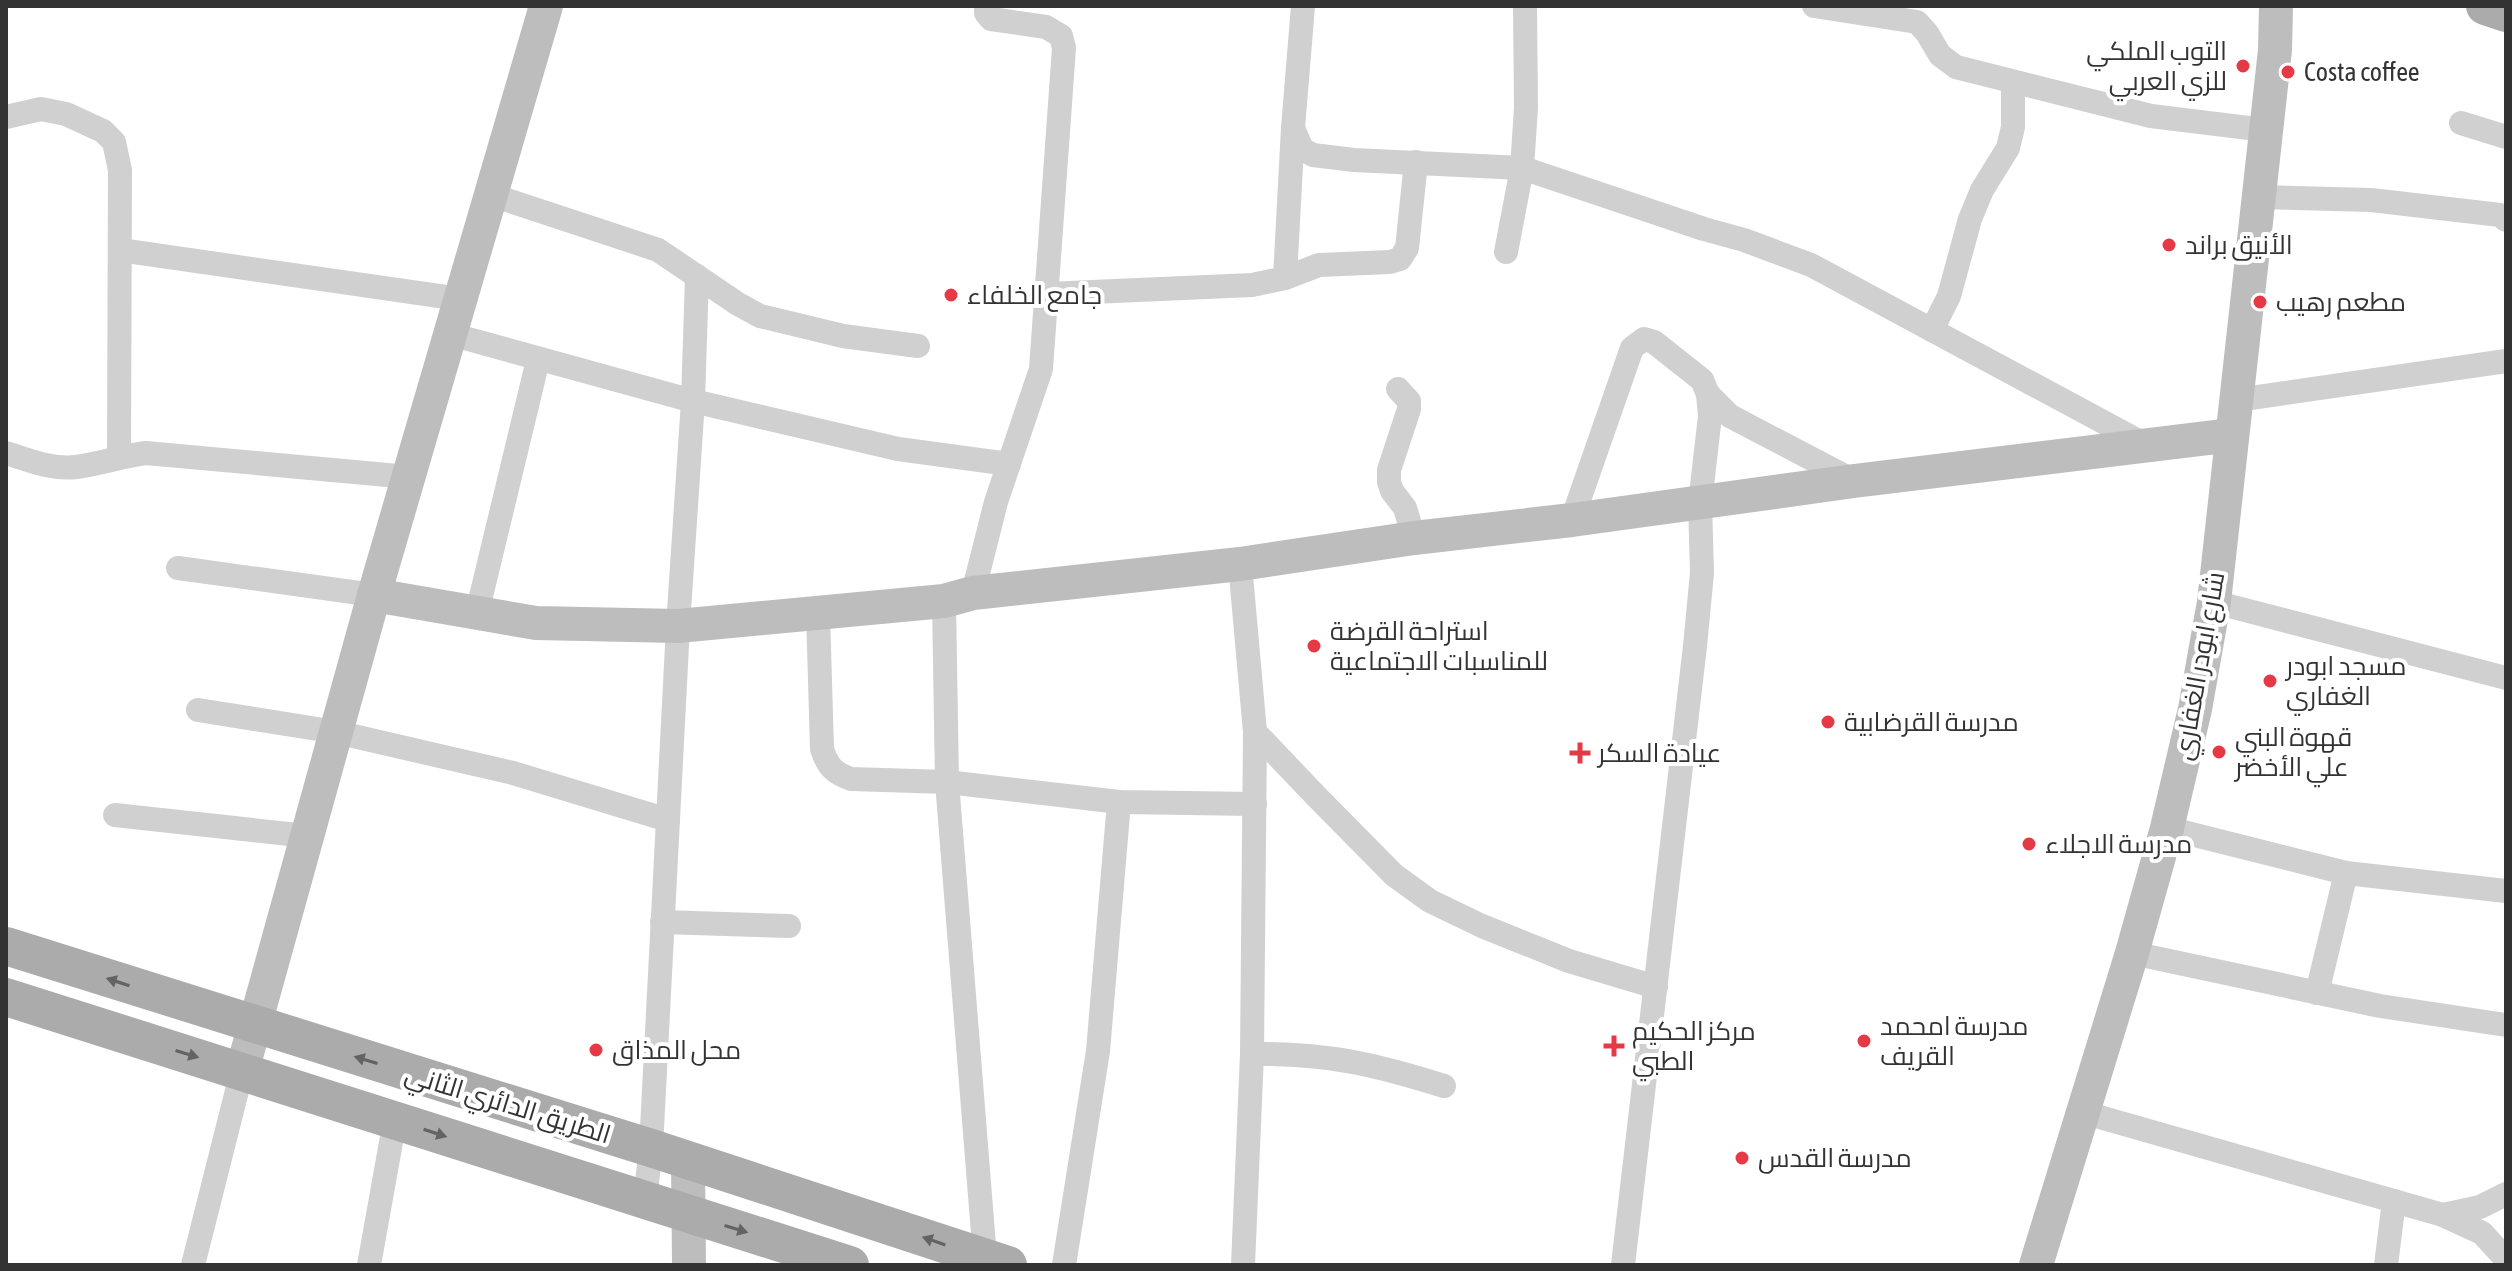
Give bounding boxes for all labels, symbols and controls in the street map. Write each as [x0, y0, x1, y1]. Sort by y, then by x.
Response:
place label: التوب الملكي للزي العربي [2086, 36, 2227, 102]
marker: التوب الملكي للزي العربي [2234, 57, 2252, 75]
place label: Costa coffee [2304, 57, 2420, 87]
marker: Costa coffee [2279, 63, 2297, 81]
place label: الأنيق براند [2185, 230, 2293, 261]
marker: الأنيق براند [2160, 236, 2178, 254]
place label: جامع الخلفاء [967, 280, 1102, 312]
marker: جامع الخلفاء [942, 286, 960, 304]
place label: مطعم رهيب [2276, 287, 2406, 320]
marker: مطعم رهيب [2251, 293, 2269, 311]
street label: شارع ابودر الغفاري [2168, 569, 2235, 763]
place label: استراحة القرضة للمناسبات الاجتماعية [1330, 616, 1548, 676]
marker: استراحة القرضة للمناسبات الاجتماعية [1305, 637, 1323, 655]
place label: مسجد ابودر الغفاري [2284, 651, 2407, 716]
marker: مسجد ابودر الغفاري [2261, 672, 2279, 690]
place label: مدرسة القرضابية [1844, 707, 2019, 737]
marker: مدرسة القرضابية [1819, 713, 1837, 731]
place label: قهوة البني علي الأخضر [2233, 722, 2352, 788]
place label: عيادة السكر [1596, 738, 1721, 768]
marker: عيادة السكر [1569, 742, 1591, 764]
marker: قهوة البني علي الأخضر [2210, 743, 2228, 761]
place label: مدرسة الاجلاء [2045, 829, 2192, 859]
marker: مدرسة الاجلاء [2020, 835, 2038, 853]
one-way arrow [106, 975, 130, 988]
place label: مدرسة امحمد القريف [1880, 1011, 2028, 1071]
place label: مركز الحكيم الطبي [1632, 1016, 1756, 1082]
marker: مدرسة امحمد القريف [1855, 1032, 1873, 1050]
place label: محل المذاق [612, 1035, 741, 1066]
marker: مركز الحكيم الطبي [1603, 1035, 1625, 1057]
marker: محل المذاق [587, 1041, 605, 1059]
one-way arrow [176, 1048, 200, 1060]
one-way arrow [354, 1053, 378, 1066]
street label: الطريق الدائري الثاني [400, 1058, 614, 1155]
one-way arrow [423, 1127, 447, 1139]
place label: مدرسة القدس [1758, 1143, 1912, 1174]
marker: مدرسة القدس [1733, 1149, 1751, 1167]
one-way arrow [724, 1223, 748, 1236]
one-way arrow [922, 1234, 946, 1246]

